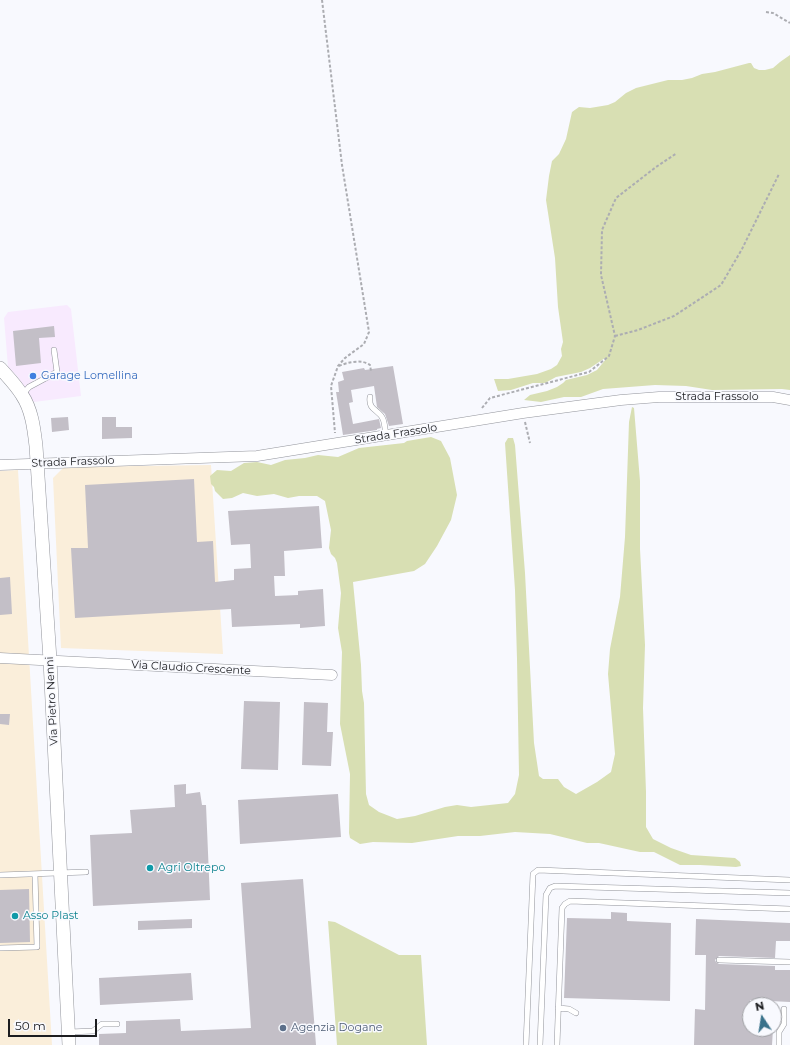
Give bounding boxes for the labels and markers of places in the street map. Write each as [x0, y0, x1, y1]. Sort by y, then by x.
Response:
place label: Garage Lomellina [41, 369, 138, 383]
marker: Garage Lomellina [28, 371, 38, 381]
place label: Agri Oltrepo [158, 861, 225, 875]
marker: Agri Oltrepo [145, 863, 155, 873]
place label: Asso Plast [23, 909, 79, 923]
marker: Asso Plast [10, 911, 20, 921]
place label: Agenzia Dogane [291, 1021, 382, 1035]
marker: Agenzia Dogane [278, 1023, 288, 1033]

